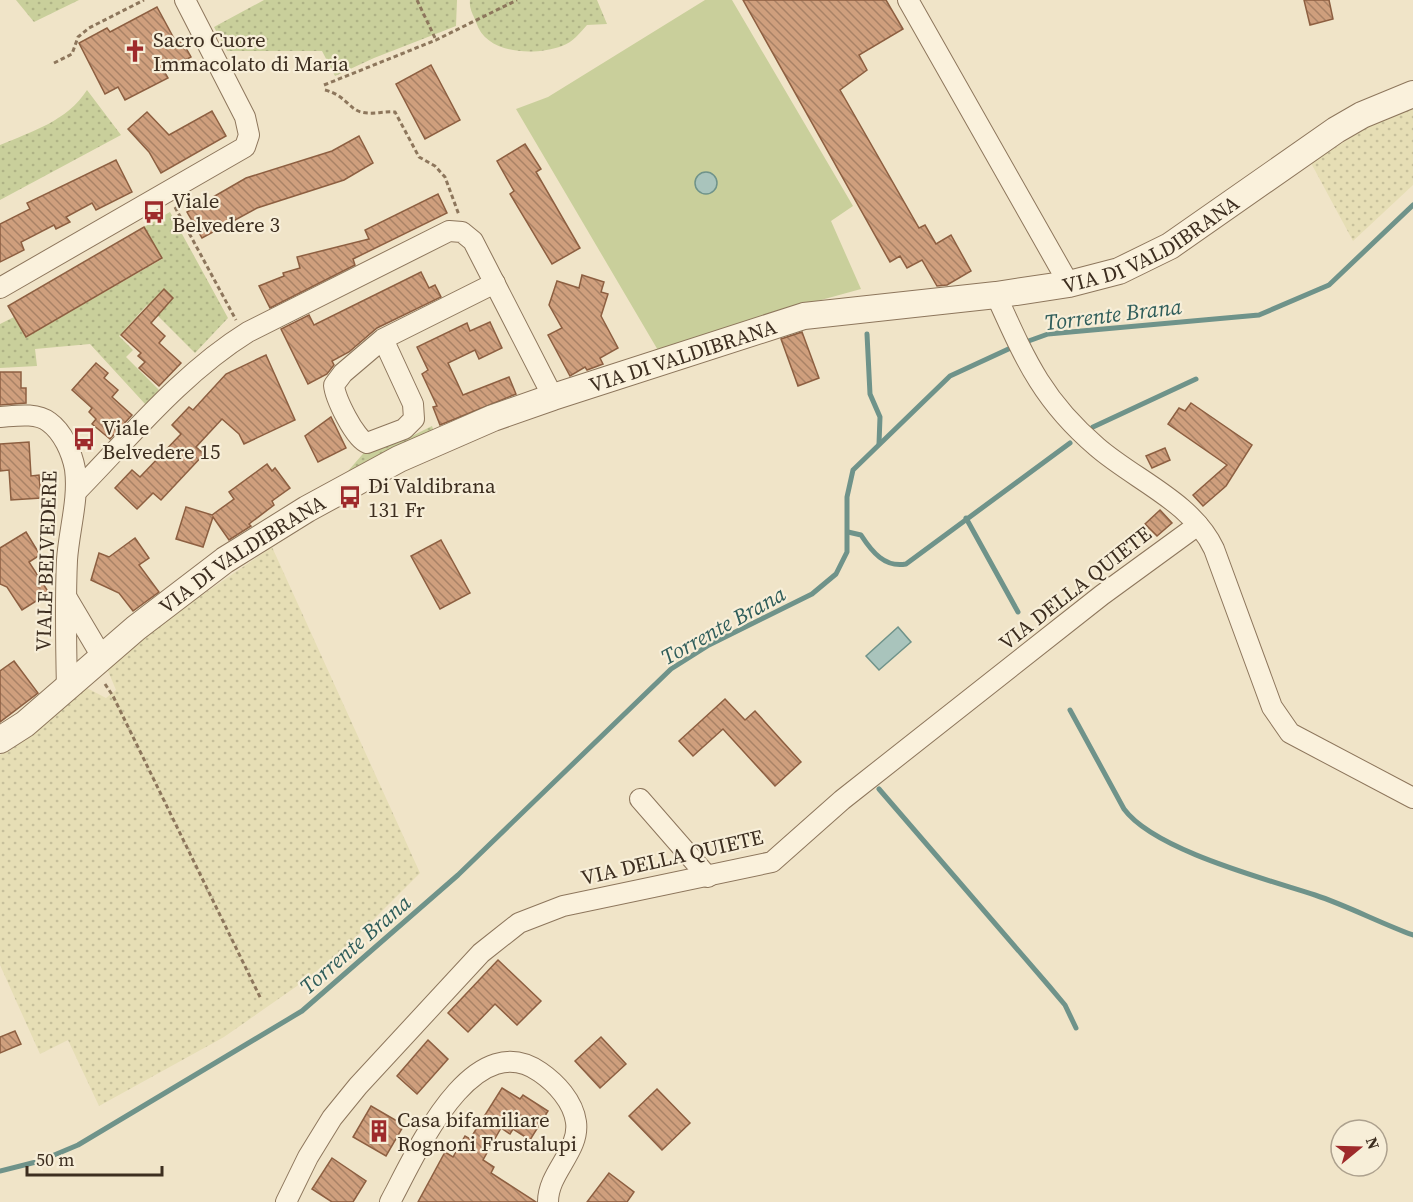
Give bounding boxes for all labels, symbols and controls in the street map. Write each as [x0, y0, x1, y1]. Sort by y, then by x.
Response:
place label: Sacro Cuore Immacolato di Maria [153, 25, 349, 78]
church icon: Sacro Cuore Immacolato di Maria [122, 38, 148, 64]
place label: Viale Belvedere 3 [172, 186, 280, 239]
street label: VIA DI VALDIBRANA [1059, 188, 1245, 300]
bus stop icon: Viale Belvedere 3 [141, 199, 167, 225]
water label: Torrente Brana [1043, 291, 1184, 337]
street label: VIA DI VALDIBRANA [585, 311, 780, 399]
place label: Viale Belvedere 15 [102, 413, 221, 466]
bus stop icon: Viale Belvedere 15 [71, 426, 97, 452]
street label: VIALE BELVEDERE [28, 470, 64, 652]
place label: Di Valdibrana 131 Fr [368, 471, 496, 524]
bus stop icon: Di Valdibrana 131 Fr [337, 484, 363, 510]
street label: VIA DI VALDIBRANA [152, 487, 330, 620]
street label: VIA DELLA QUIETE [993, 519, 1157, 657]
water label: Torrente Brana [655, 578, 791, 672]
street label: VIA DELLA QUIETE [578, 822, 766, 892]
water label: Torrente Brana [293, 887, 417, 1001]
place label: Casa bifamiliare Rognoni Frustalupi [397, 1105, 577, 1158]
building icon: Casa bifamiliare Rognoni Frustalupi [366, 1118, 392, 1144]
north arrow [1329, 1118, 1389, 1178]
text: N [1361, 1134, 1386, 1153]
scale bar [27, 1139, 162, 1177]
text: 50 m [36, 1147, 74, 1172]

